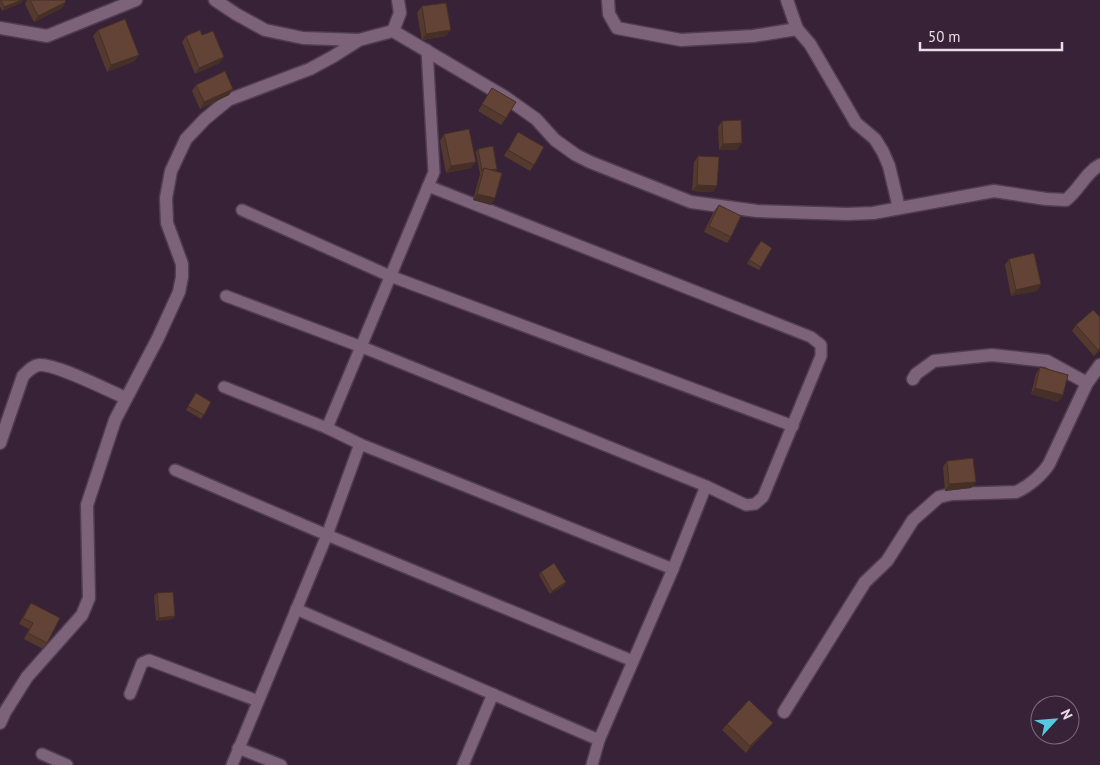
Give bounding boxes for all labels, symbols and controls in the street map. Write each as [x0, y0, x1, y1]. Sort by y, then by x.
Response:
scale bar [920, 20, 1062, 52]
text: 50 m [928, 27, 961, 46]
north arrow [1030, 695, 1080, 745]
text: N [1057, 706, 1077, 722]

